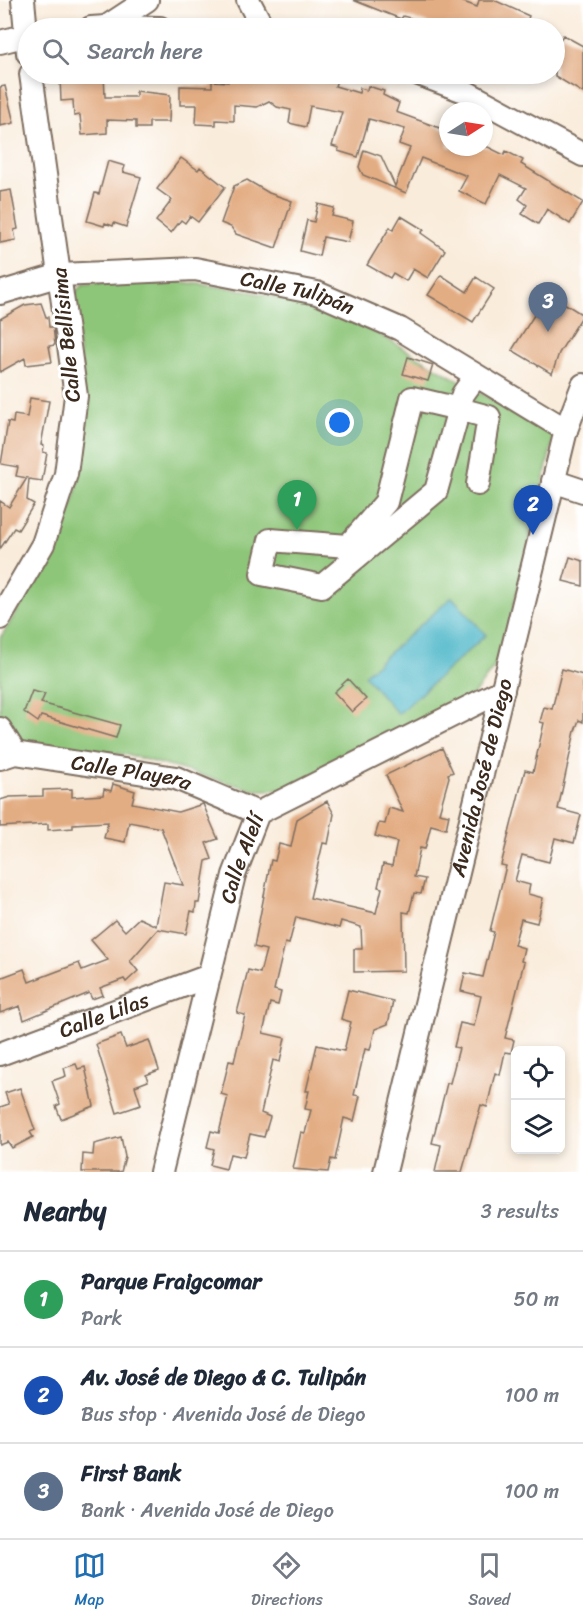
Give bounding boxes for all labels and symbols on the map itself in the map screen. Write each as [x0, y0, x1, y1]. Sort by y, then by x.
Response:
north arrow [439, 102, 493, 156]
street label: Calle Tulipán [237, 259, 361, 326]
street label: Calle Bellísima [40, 265, 92, 404]
pin: 3 [528, 282, 568, 332]
your location [325, 408, 354, 437]
pin: 1 [278, 480, 316, 530]
pin: 2 [514, 486, 552, 535]
street label: Avenida José de Diego [438, 674, 524, 882]
street label: Calle Playera [69, 743, 199, 802]
street label: Calle Alelí [209, 805, 276, 907]
street label: Calle Lilas [53, 981, 155, 1049]

